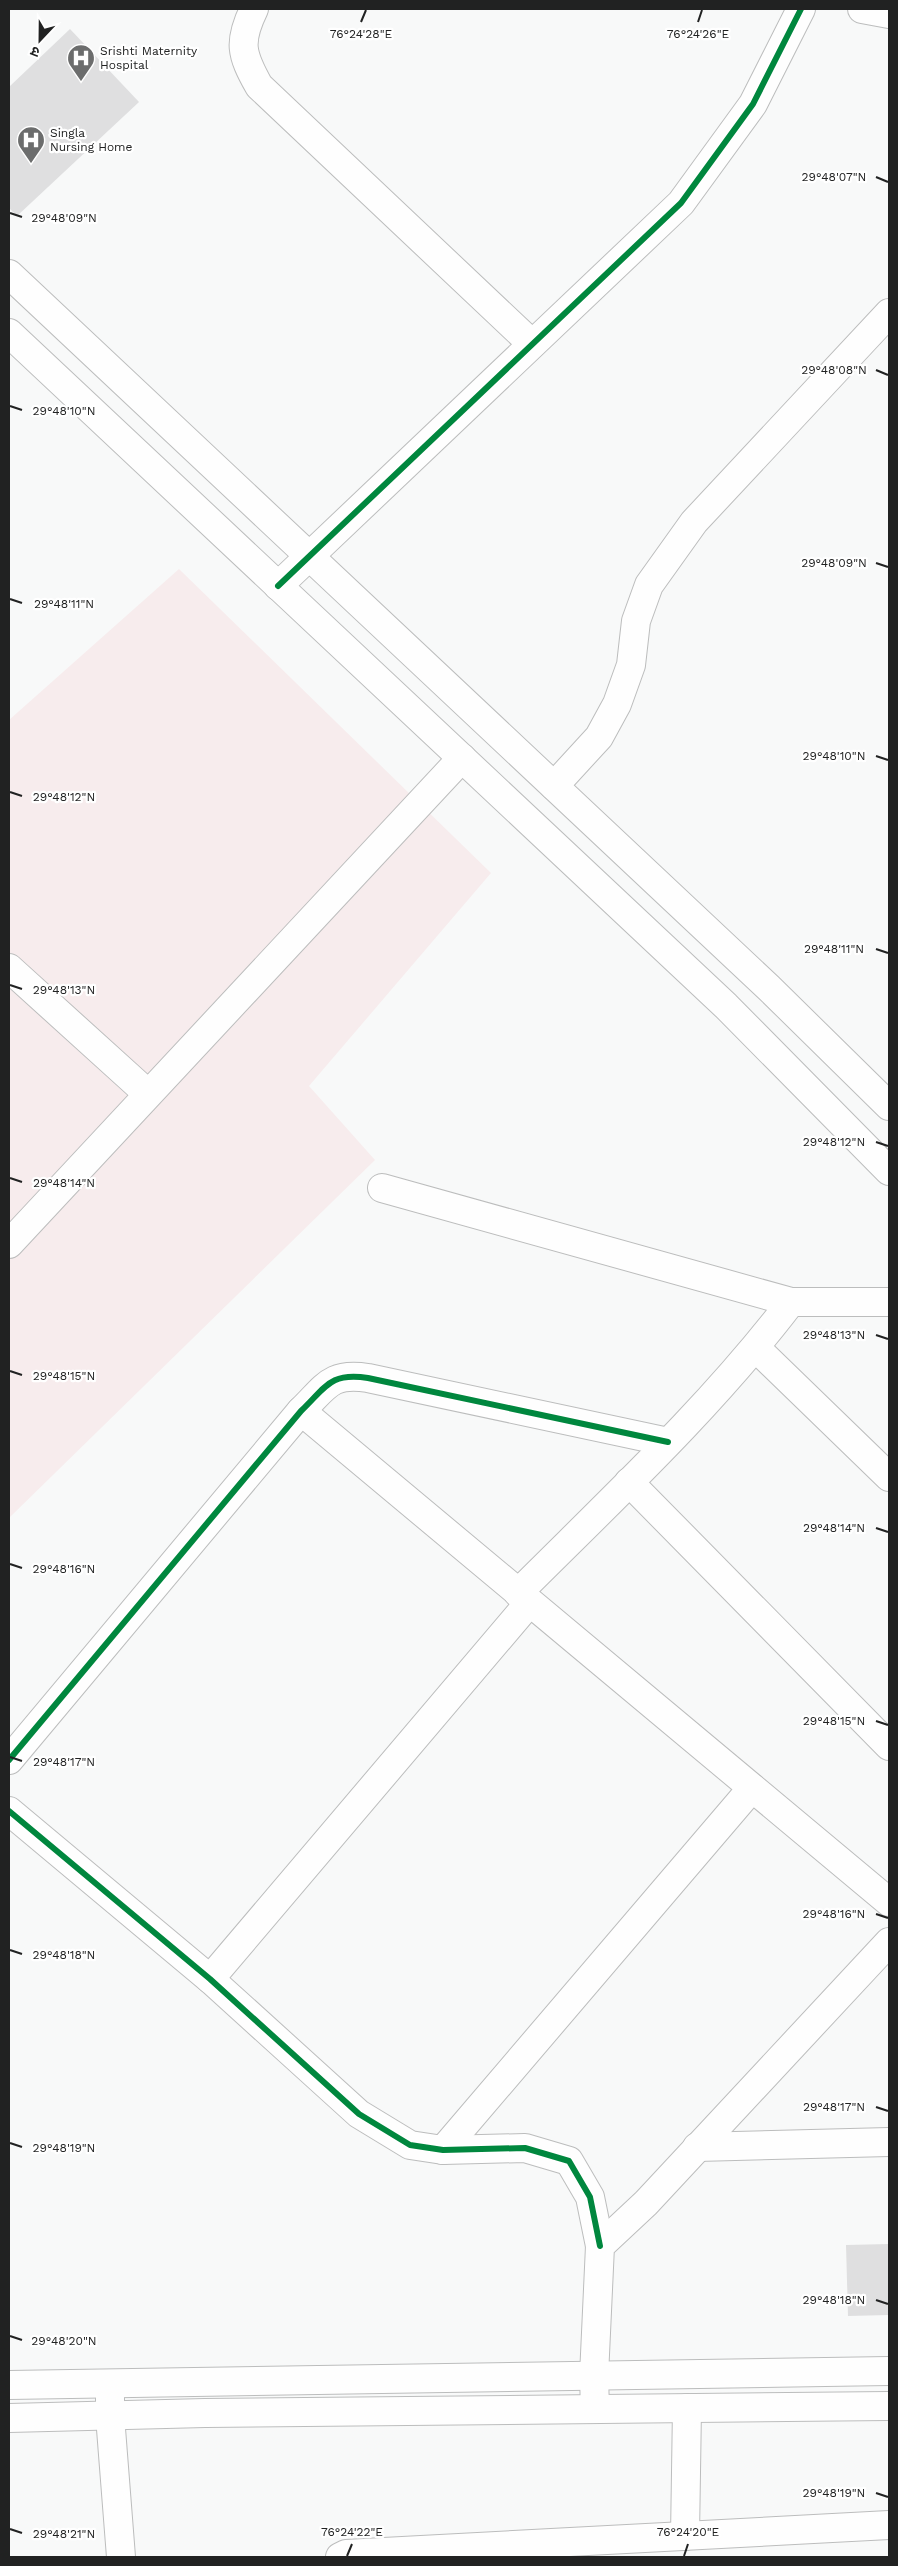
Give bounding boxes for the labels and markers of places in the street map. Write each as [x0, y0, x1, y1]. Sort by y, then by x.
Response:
hospital icon: Srishti Maternity Hospital [66, 43, 96, 82]
place label: Srishti Maternity Hospital [100, 44, 198, 72]
hospital icon: Singla Nursing Home [16, 125, 46, 164]
place label: Singla Nursing Home [50, 126, 133, 154]

